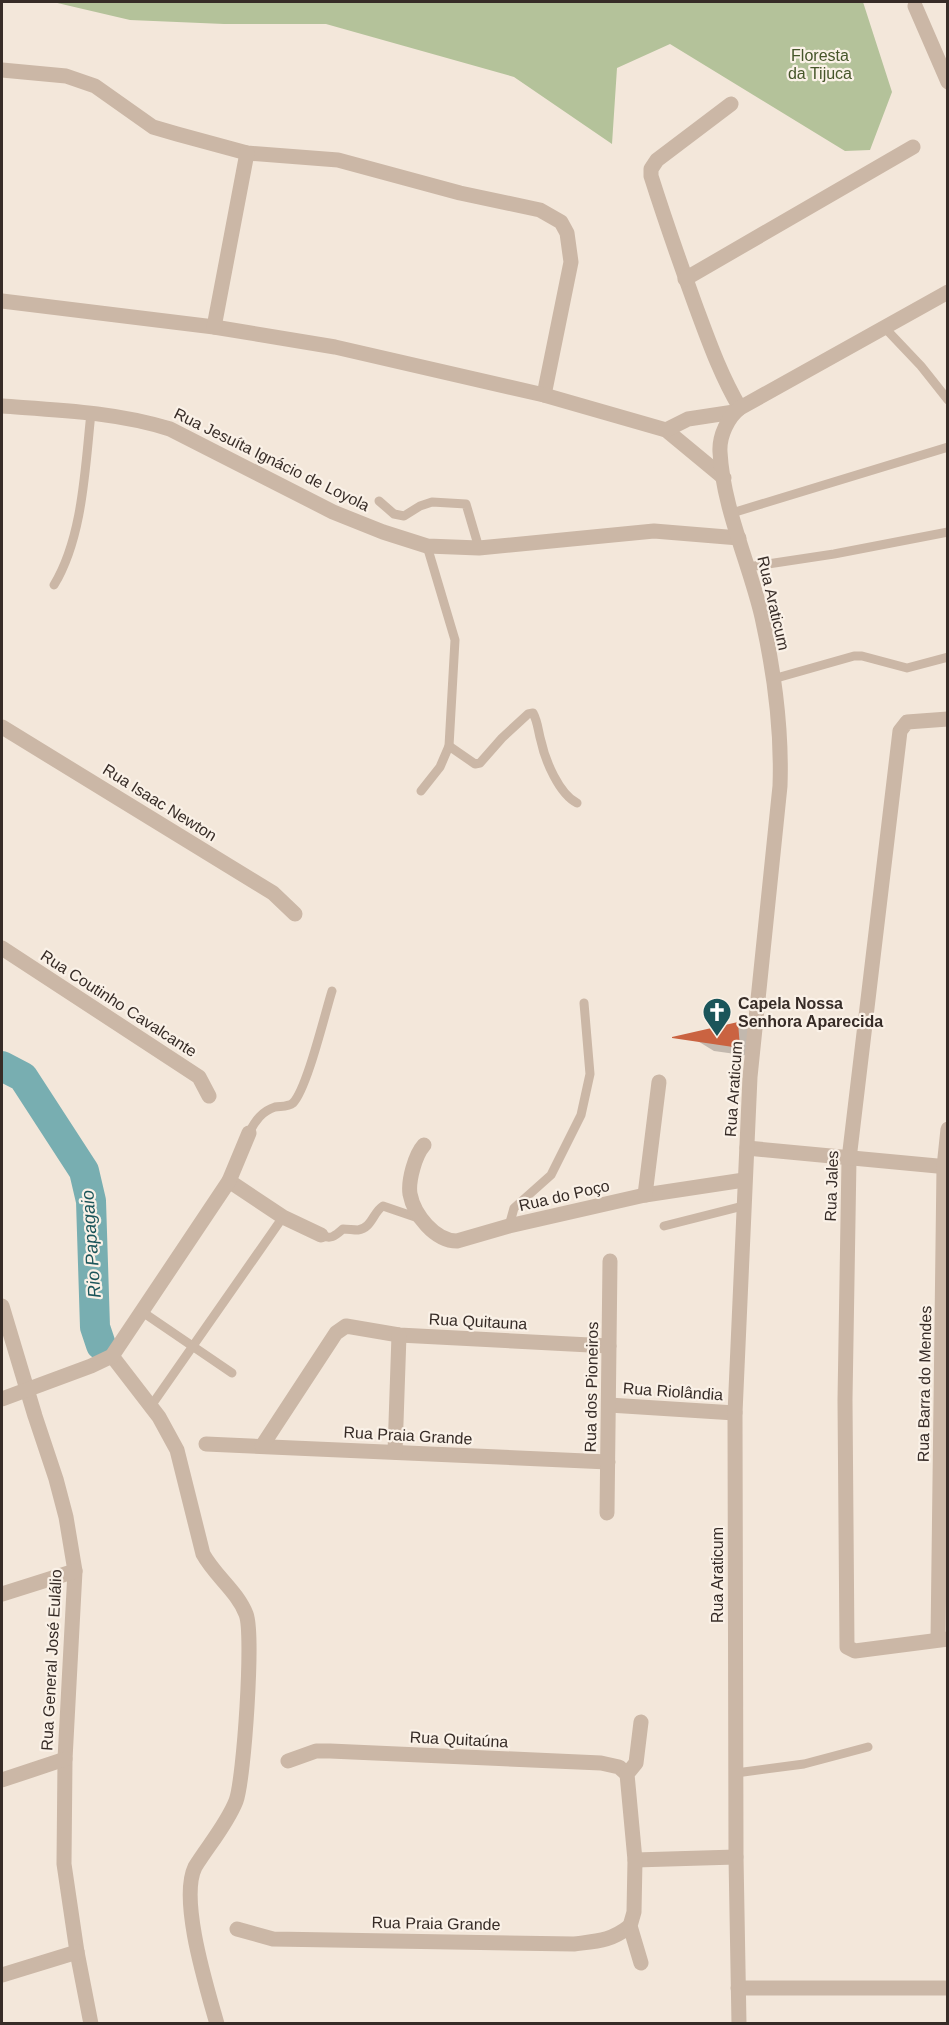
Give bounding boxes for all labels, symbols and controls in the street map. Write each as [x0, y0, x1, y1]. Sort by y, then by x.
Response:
park label: Floresta da Tijuca [788, 47, 852, 82]
street label: Rua Jesuíta Ignácio de Loyola [171, 405, 372, 514]
street label: Rua Araticum [754, 554, 793, 652]
street label: Rua Isaac Newton [100, 761, 220, 844]
street label: Rua Coutinho Cavalcante [38, 947, 200, 1060]
place label: Capela Nossa Senhora Aparecida [738, 995, 883, 1030]
church icon: Capela Nossa Senhora Aparecida [701, 996, 733, 1038]
street label: Rua Araticum [722, 1041, 745, 1138]
street label: Rua Jales [822, 1150, 841, 1222]
street label: Rua do Poço [517, 1177, 611, 1214]
water label: Rio Papagaio [77, 1189, 105, 1299]
street label: Rua Barra do Mendes [915, 1306, 934, 1462]
street label: Rua Quitauna [428, 1310, 528, 1333]
street label: Rua dos Pioneiros [582, 1321, 601, 1453]
street label: Rua Riolândia [622, 1380, 724, 1403]
street label: Rua Praia Grande [343, 1424, 473, 1447]
street label: Rua Araticum [709, 1527, 726, 1623]
street label: Rua General José Eulálio [38, 1569, 65, 1751]
street label: Rua Quitaúna [409, 1728, 509, 1751]
street label: Rua Praia Grande [371, 1914, 501, 1933]

